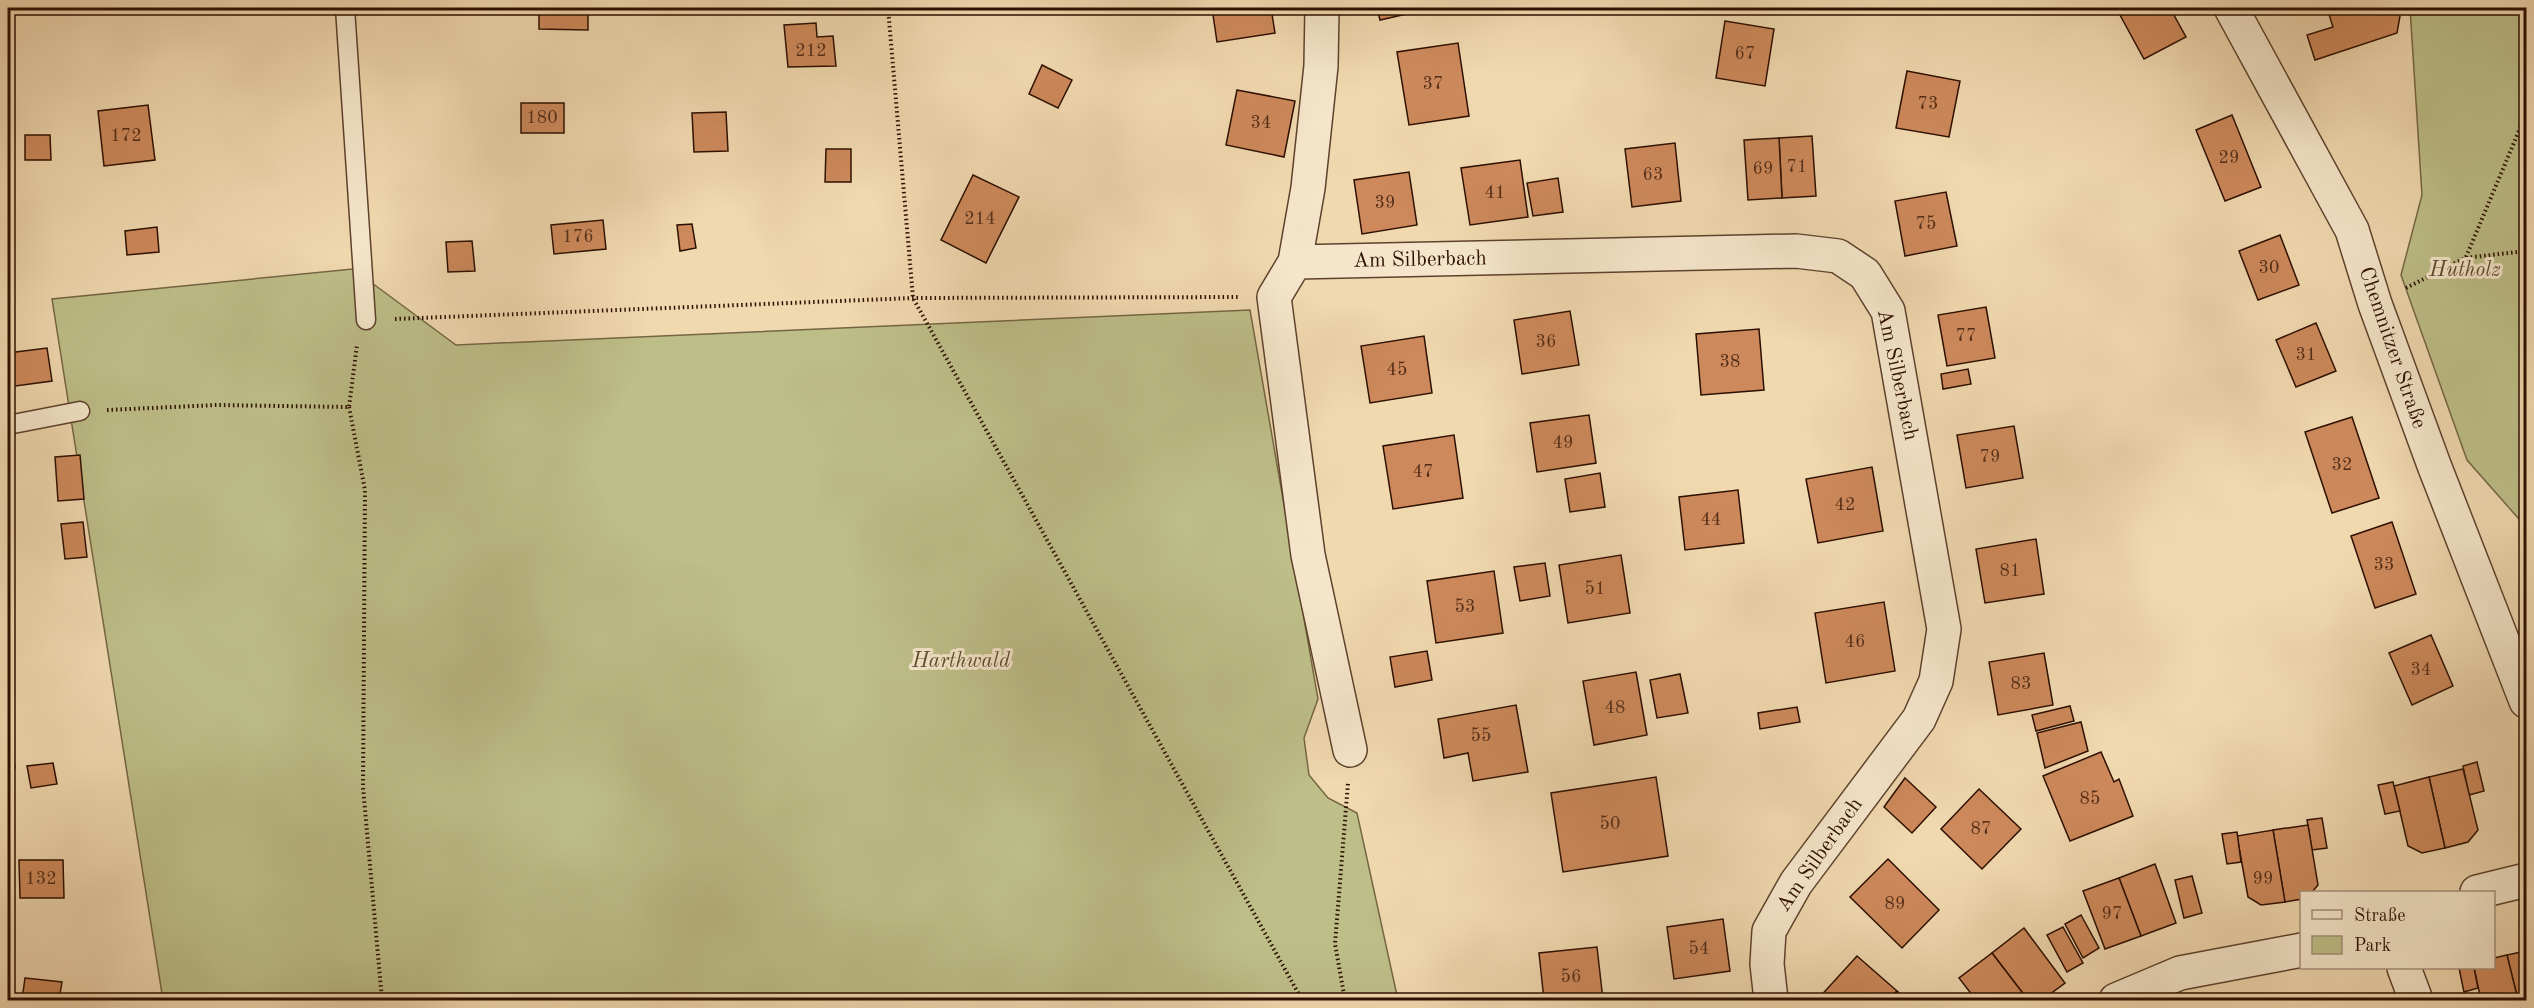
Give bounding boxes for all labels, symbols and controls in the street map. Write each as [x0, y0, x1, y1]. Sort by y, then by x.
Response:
house number: 212 [795, 42, 827, 60]
house number: 67 [1735, 45, 1755, 63]
house number: 37 [1423, 75, 1443, 93]
house number: 73 [1918, 95, 1938, 113]
house number: 180 [526, 109, 558, 127]
house number: 34 [1251, 114, 1271, 132]
house number: 172 [110, 127, 142, 145]
house number: 29 [2219, 149, 2239, 167]
house number: 71 [1787, 158, 1807, 176]
house number: 69 [1753, 160, 1773, 178]
house number: 63 [1643, 166, 1663, 184]
house number: 41 [1485, 184, 1505, 202]
house number: 39 [1375, 194, 1395, 212]
house number: 214 [964, 210, 996, 228]
house number: 75 [1916, 215, 1936, 233]
house number: 176 [562, 228, 594, 246]
street label: Am Silberbach [1353, 248, 1487, 272]
house number: 30 [2259, 259, 2279, 277]
park label: Hutholz [2428, 260, 2501, 281]
street label: Chemnitzer Straße [2354, 264, 2430, 432]
street label: Am Silberbach [1873, 307, 1921, 443]
house number: 77 [1956, 327, 1976, 345]
house number: 36 [1536, 333, 1556, 351]
house number: 31 [2296, 346, 2316, 364]
house number: 38 [1720, 353, 1740, 371]
house number: 45 [1387, 361, 1407, 379]
house number: 49 [1553, 434, 1573, 452]
house number: 79 [1980, 448, 2000, 466]
house number: 32 [2332, 456, 2352, 474]
house number: 47 [1413, 463, 1433, 481]
house number: 42 [1835, 496, 1855, 514]
house number: 44 [1701, 511, 1721, 529]
house number: 33 [2374, 556, 2394, 574]
house number: 81 [2000, 562, 2020, 580]
house number: 51 [1585, 580, 1605, 598]
house number: 53 [1455, 598, 1475, 616]
house number: 46 [1845, 633, 1865, 651]
park label: Harthwald [911, 651, 1011, 672]
house number: 34 [2411, 661, 2431, 679]
house number: 83 [2011, 675, 2031, 693]
house number: 48 [1605, 699, 1625, 717]
house number: 55 [1471, 727, 1491, 745]
house number: 85 [2080, 790, 2100, 808]
street label: Am Silberbach [1773, 794, 1867, 916]
house number: 50 [1600, 815, 1620, 833]
house number: 87 [1971, 820, 1991, 838]
house number: 132 [25, 870, 57, 888]
house number: 99 [2253, 870, 2273, 888]
legend [2300, 891, 2495, 969]
house number: 89 [1885, 895, 1905, 913]
house number: 97 [2102, 905, 2122, 923]
text: Straße [2354, 907, 2405, 925]
text: Park [2354, 937, 2391, 955]
house number: 54 [1689, 940, 1709, 958]
house number: 56 [1561, 968, 1581, 986]

